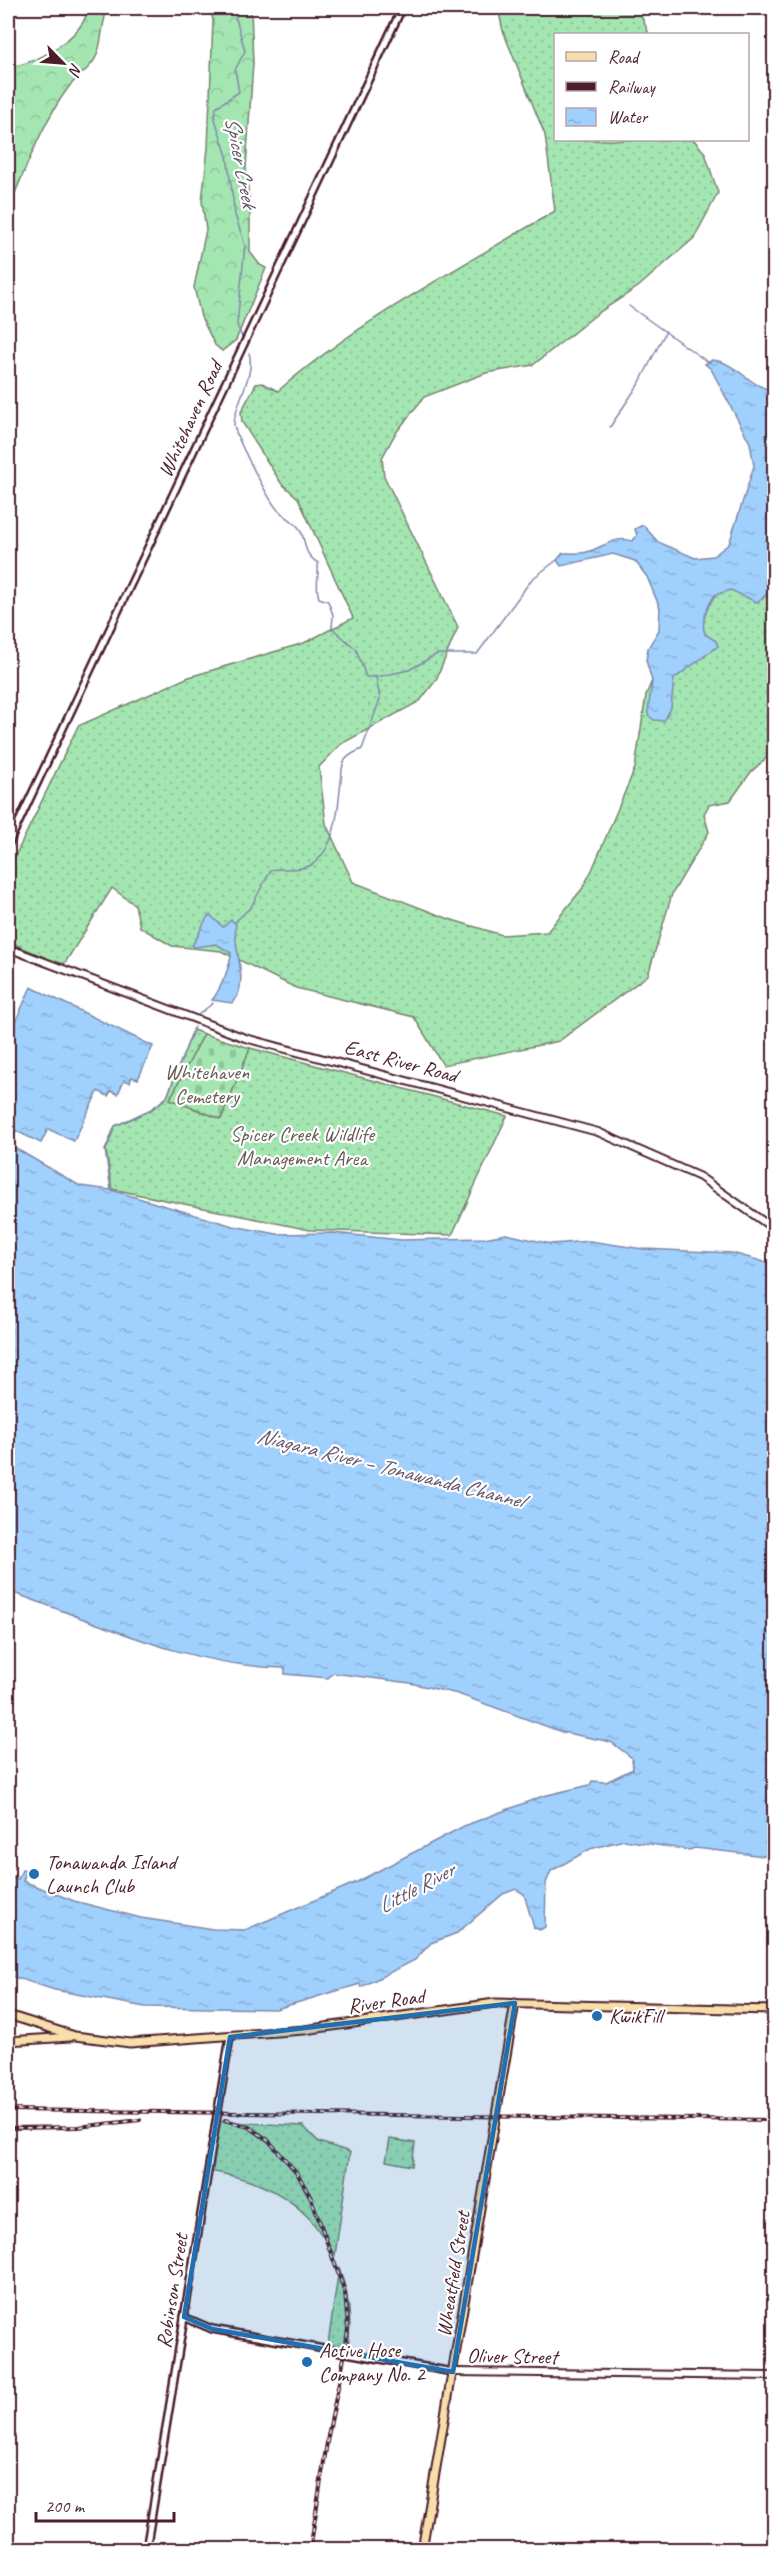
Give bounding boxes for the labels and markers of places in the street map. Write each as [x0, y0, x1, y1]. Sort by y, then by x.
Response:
place label: Tonawanda Island Launch Club [46, 1849, 179, 1899]
marker: Tonawanda Island Launch Club [27, 1867, 41, 1881]
place label: KwikFill [609, 2003, 666, 2029]
marker: KwikFill [590, 2009, 604, 2023]
place label: Active Hose Company No. 2 [319, 2337, 426, 2387]
marker: Active Hose Company No. 2 [300, 2355, 314, 2369]

